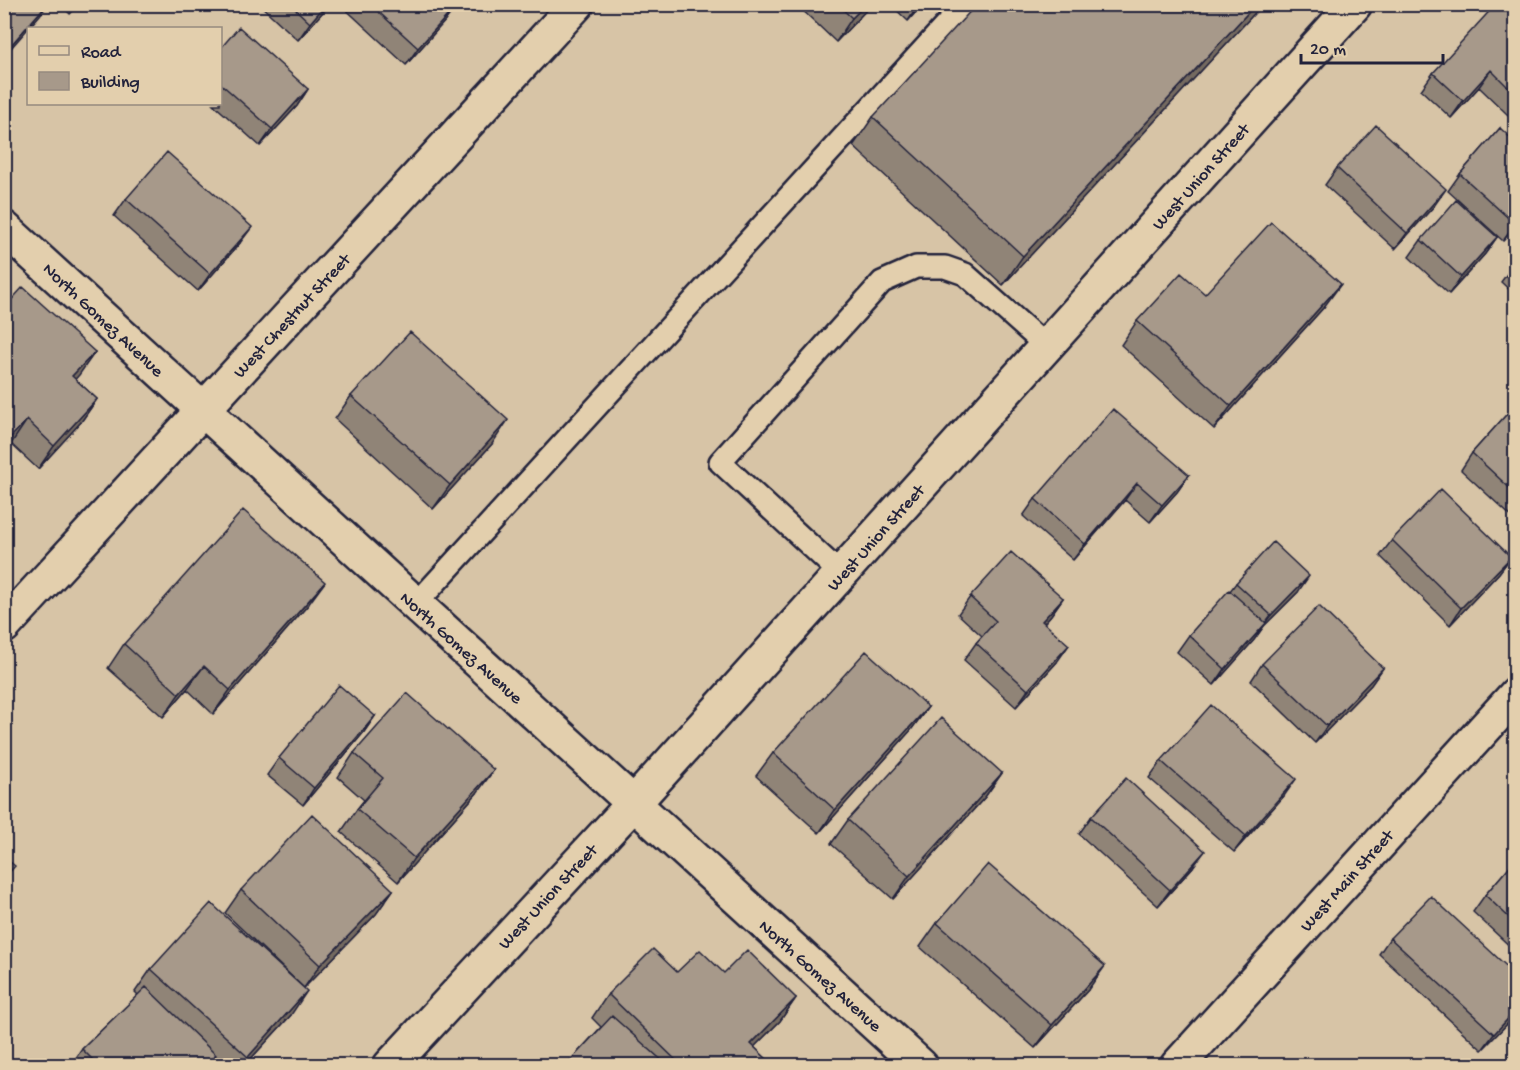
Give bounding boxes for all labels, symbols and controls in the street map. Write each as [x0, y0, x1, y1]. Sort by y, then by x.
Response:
legend [27, 27, 222, 105]
scale bar [1301, 27, 1444, 65]
text: 20 m [1310, 40, 1346, 61]
text: Road [81, 43, 122, 64]
text: Building [80, 73, 140, 94]
street label: West Union Street [1149, 119, 1256, 235]
street label: West Chestnut Street [230, 249, 357, 383]
street label: North Gomez Avenue [37, 259, 168, 383]
street label: West Union Street [824, 480, 931, 596]
street label: North Gomez Avenue [395, 588, 527, 710]
street label: West Main Street [1297, 825, 1400, 937]
street label: West Union Street [495, 840, 604, 955]
street label: North Gomez Avenue [754, 916, 886, 1038]

